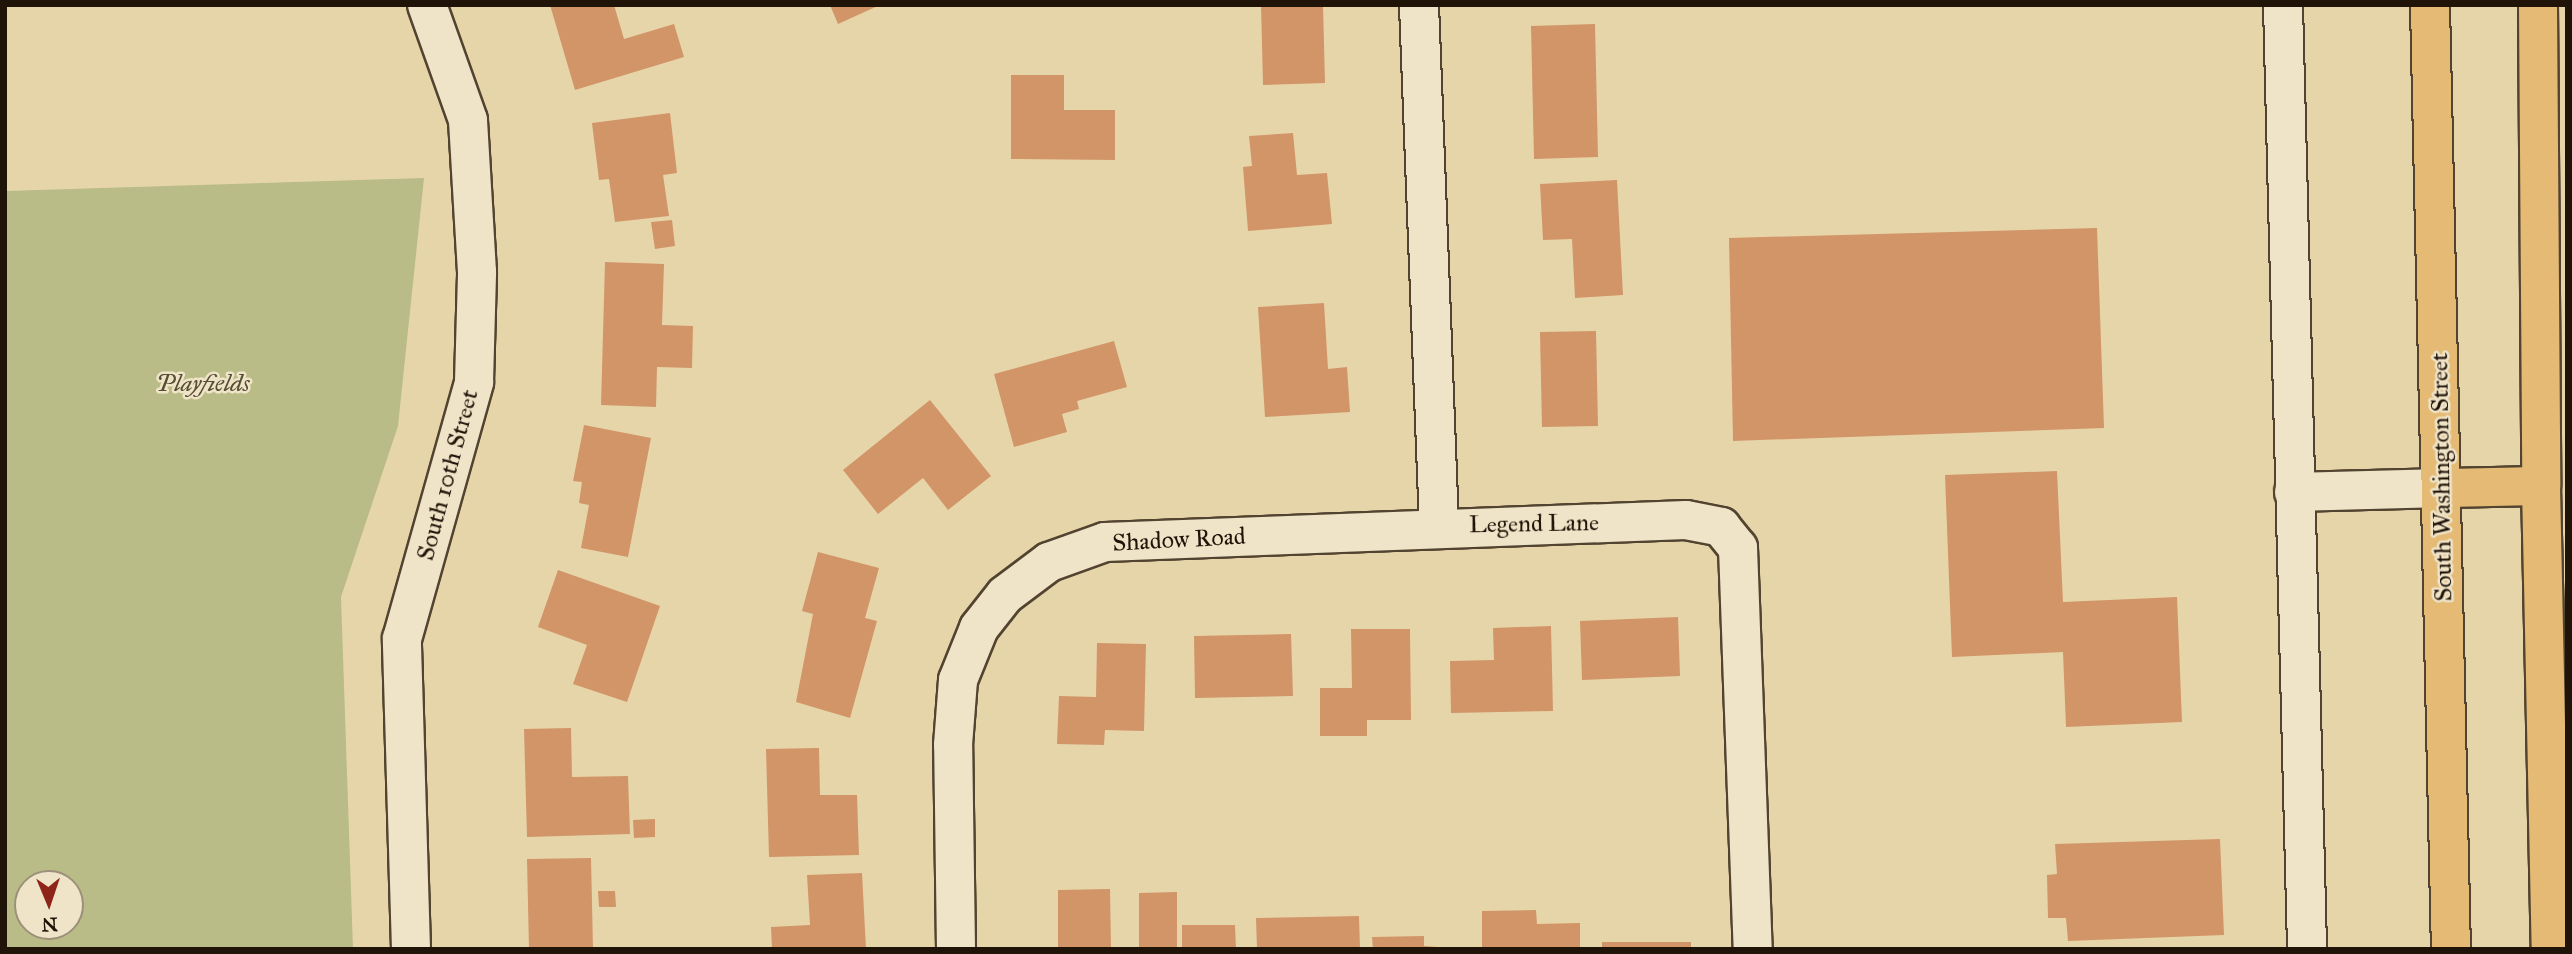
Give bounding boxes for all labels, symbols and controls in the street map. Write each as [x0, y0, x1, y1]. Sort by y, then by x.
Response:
street label: South Washington Street [2425, 352, 2459, 602]
park label: Playfields [156, 370, 250, 398]
street label: South 10th Street [411, 386, 485, 564]
street label: Legend Lane [1469, 508, 1599, 540]
street label: Shadow Road [1112, 522, 1246, 558]
north arrow [14, 870, 84, 940]
text: N [41, 913, 58, 936]

